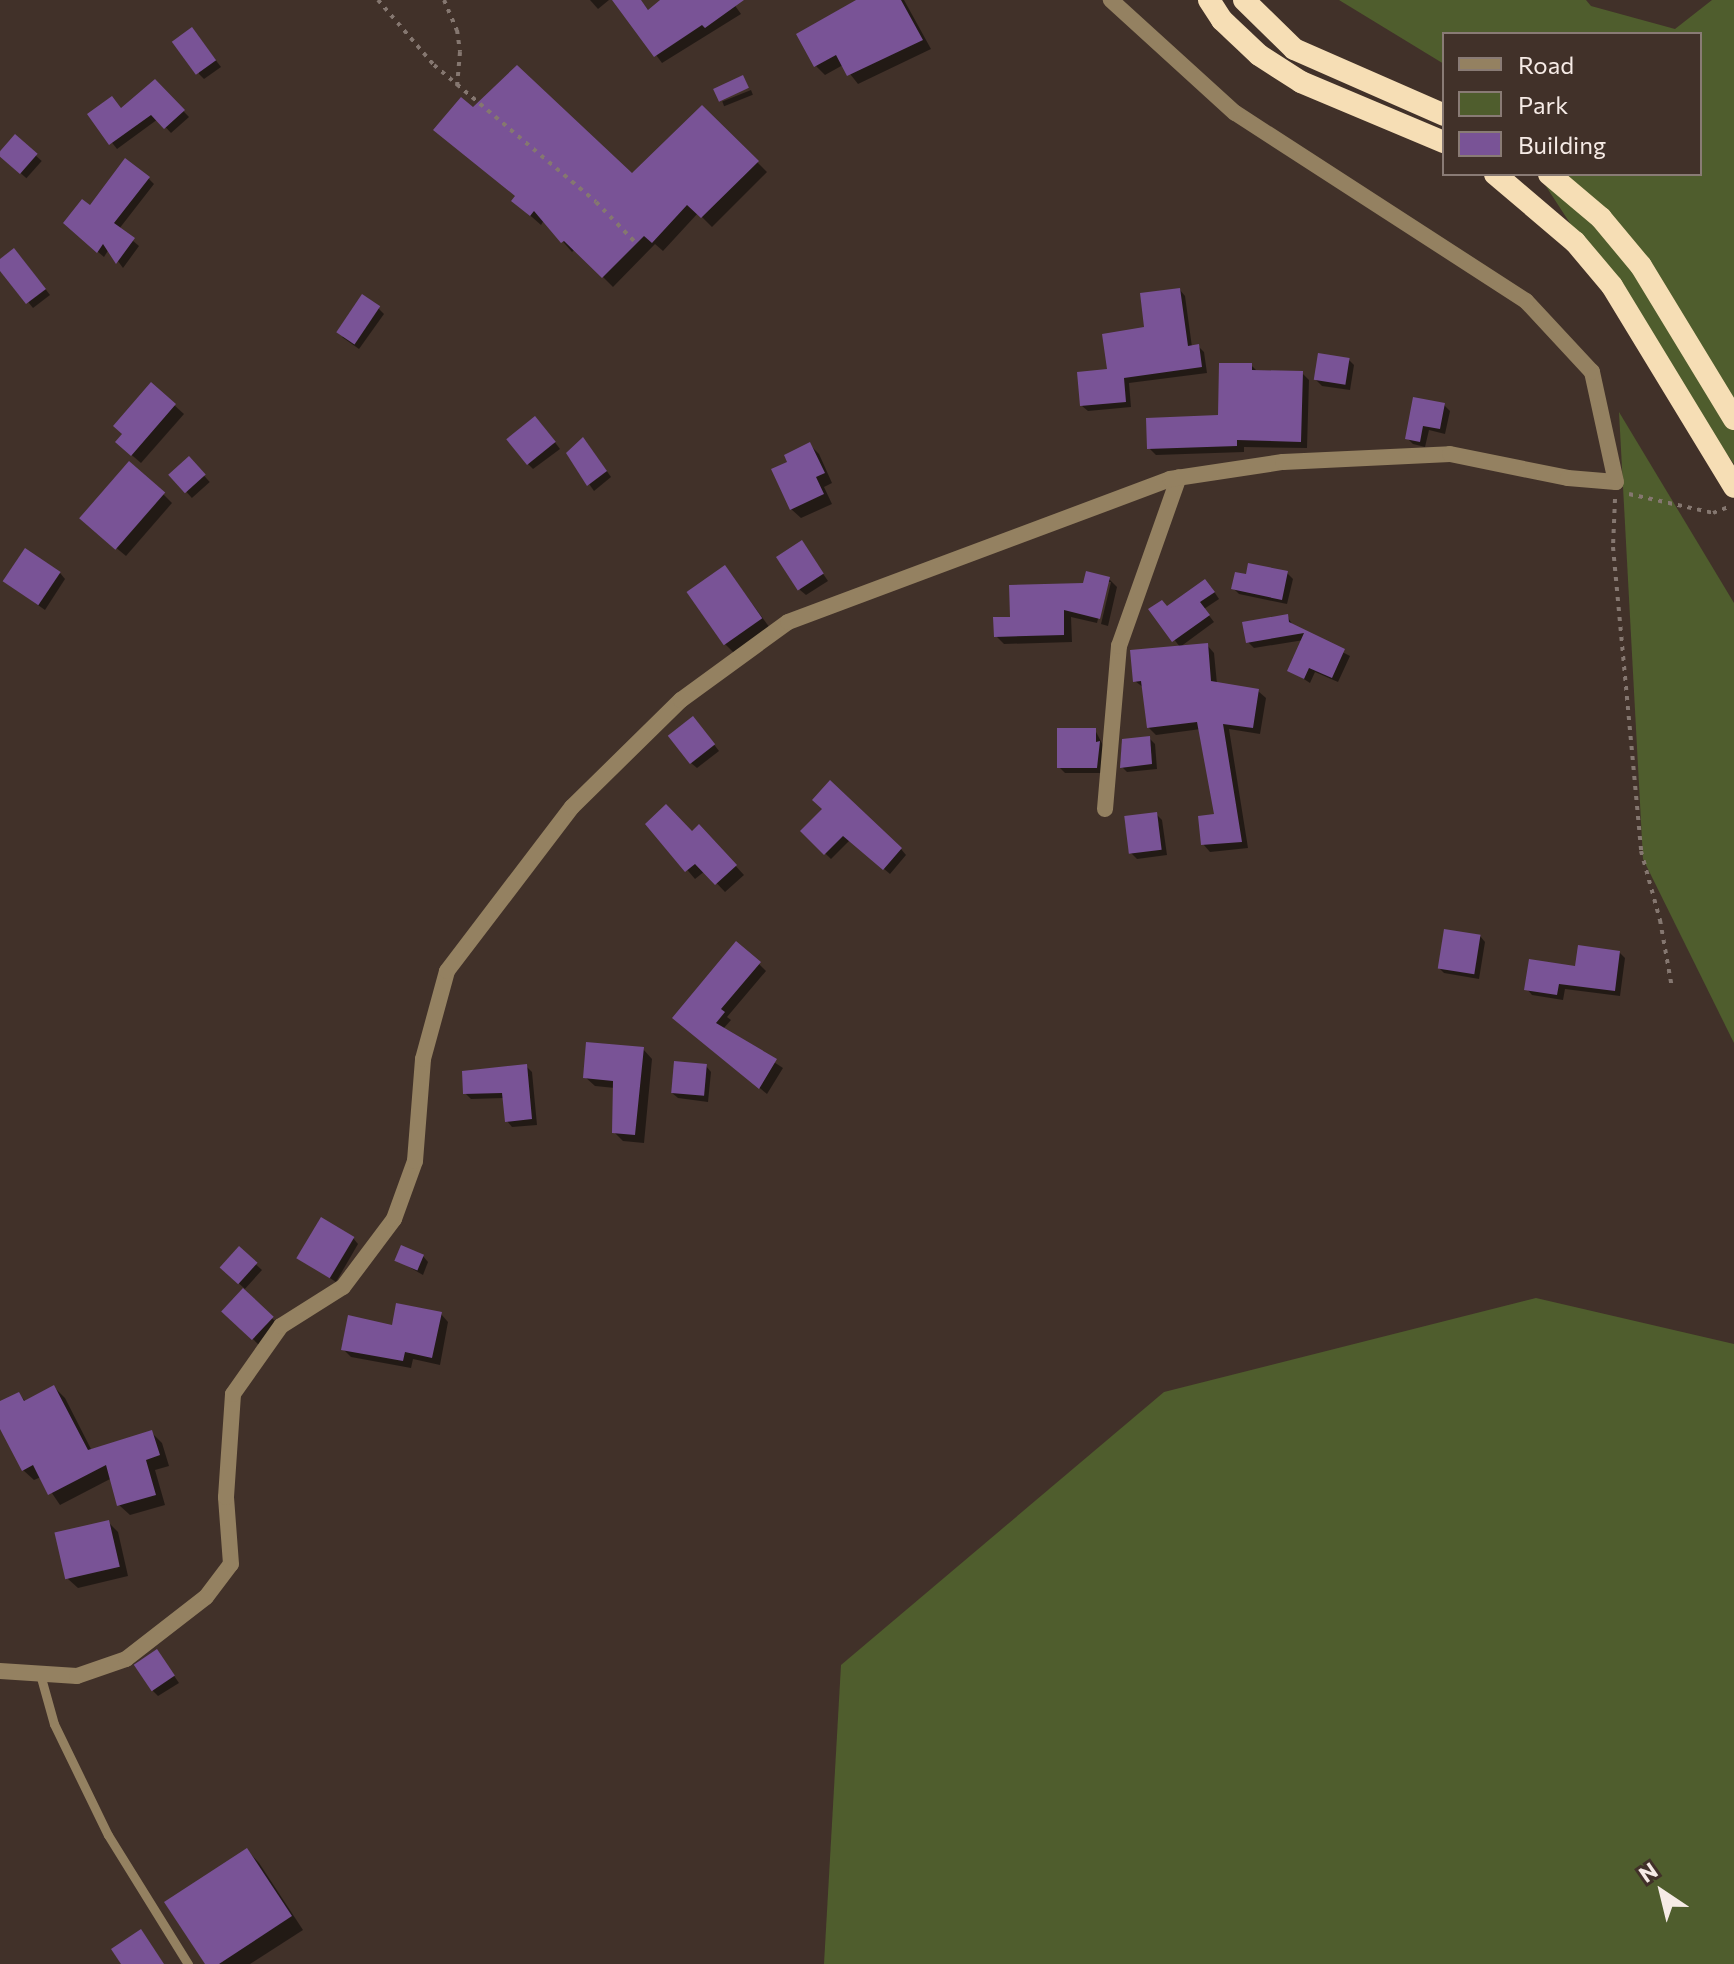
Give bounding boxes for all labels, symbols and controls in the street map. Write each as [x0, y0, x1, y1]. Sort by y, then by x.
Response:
legend [1442, 32, 1702, 176]
text: Road [1518, 50, 1574, 79]
text: Park [1518, 90, 1568, 119]
text: Building [1518, 130, 1606, 159]
north arrow [1622, 1852, 1702, 1932]
text: N [1633, 1856, 1662, 1888]

